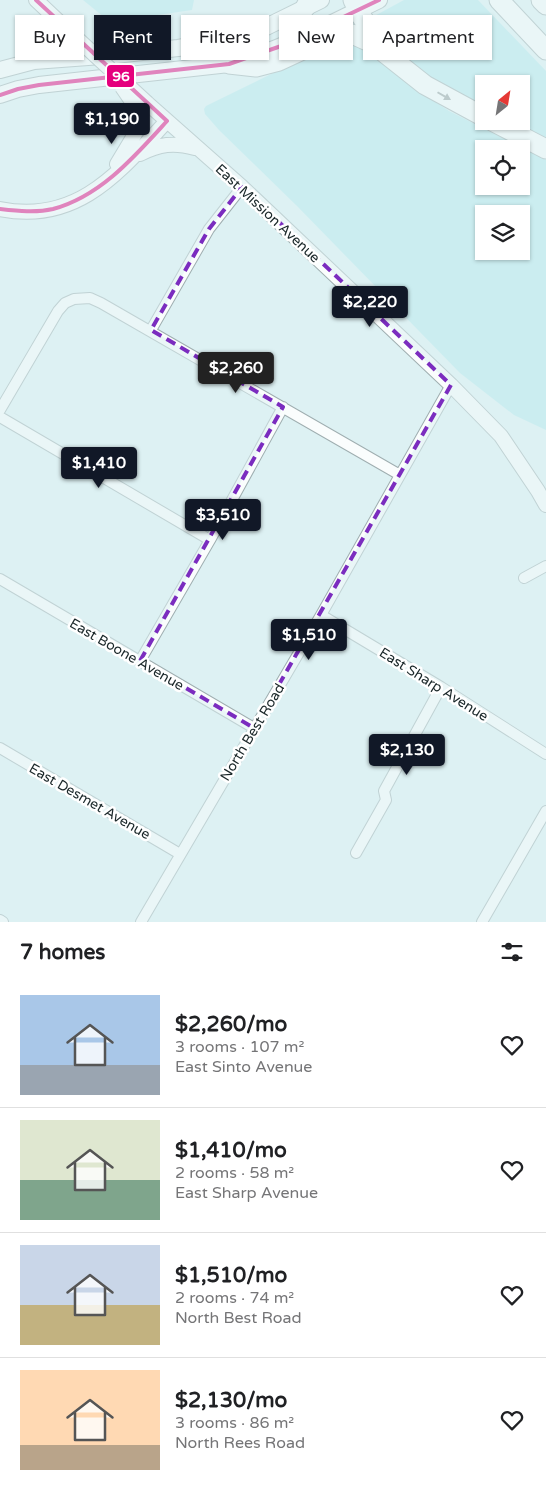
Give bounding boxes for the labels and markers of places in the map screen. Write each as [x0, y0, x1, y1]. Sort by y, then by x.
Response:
pin: $1,190 [71, 102, 153, 145]
pin: $2,220 [329, 286, 411, 328]
pin: $2,260 [195, 352, 277, 394]
pin: $1,410 [58, 446, 140, 489]
pin: $3,510 [182, 498, 264, 541]
pin: $1,510 [268, 618, 350, 661]
pin: $2,130 [366, 734, 448, 776]

